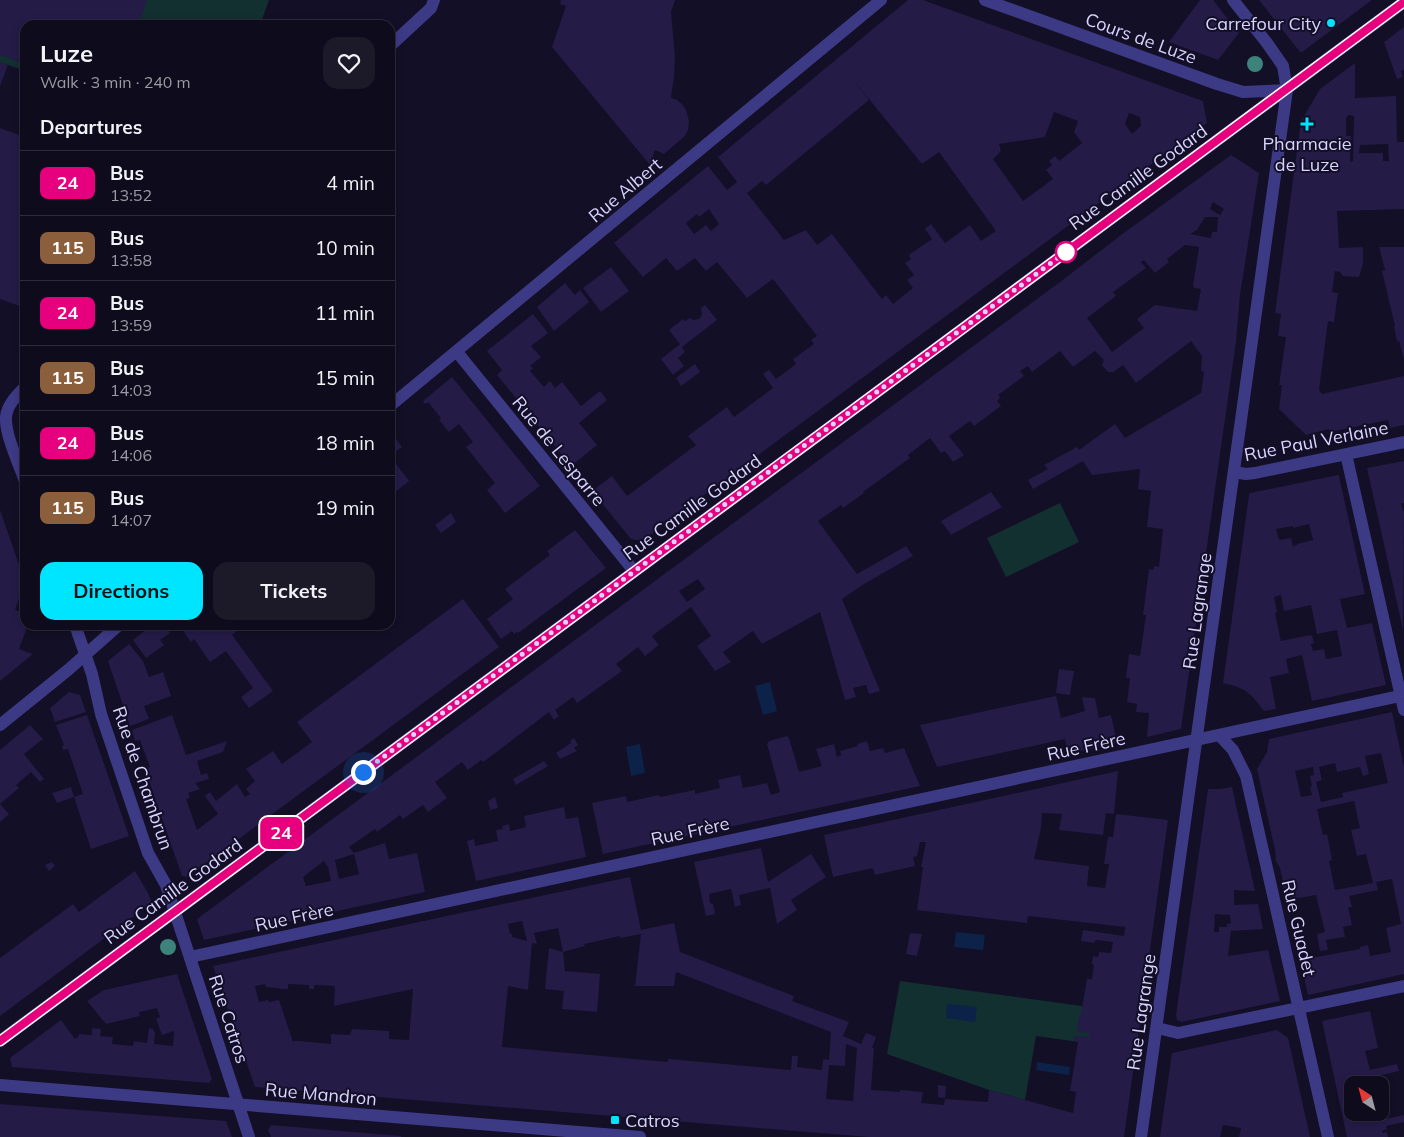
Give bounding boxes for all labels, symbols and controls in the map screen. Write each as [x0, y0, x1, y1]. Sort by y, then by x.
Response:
street label: Cours de Luze [1082, 7, 1200, 69]
place label: Carrefour City [1205, 12, 1321, 35]
marker: Carrefour City [1325, 17, 1337, 29]
button: heart [323, 37, 375, 89]
text: Luze [40, 38, 93, 68]
text: Walk · 3 min · 240 m [40, 72, 191, 92]
text: Departures [40, 115, 142, 139]
marker: Pharmacie de Luze [1301, 118, 1313, 130]
street label: Rue Camille Godard [1064, 119, 1212, 235]
place label: Pharmacie de Luze [1262, 132, 1352, 176]
street label: Rue Albert [584, 153, 666, 227]
text: Bus [110, 161, 144, 185]
text: 24 [57, 171, 78, 194]
text: 4 min [326, 171, 375, 195]
text: 13:52 [110, 185, 152, 205]
text: Bus [110, 226, 144, 250]
text: 115 [51, 236, 84, 259]
text: 10 min [315, 236, 375, 260]
unlabelled marker [1055, 241, 1077, 263]
text: 13:58 [110, 250, 152, 270]
text: Bus [110, 291, 144, 315]
text: 24 [57, 301, 78, 324]
text: 11 min [315, 301, 375, 325]
text: 13:59 [110, 315, 152, 335]
text: Bus [110, 356, 144, 380]
text: 115 [51, 366, 84, 389]
text: 15 min [315, 366, 375, 390]
text: 14:03 [110, 380, 152, 400]
street label: Rue de Lesparre [507, 391, 611, 511]
street label: Rue Paul Verlaine [1242, 416, 1390, 466]
text: Bus [110, 421, 144, 445]
text: 24 [57, 431, 78, 454]
text: 18 min [315, 431, 375, 455]
text: 14:06 [110, 445, 152, 465]
street label: Rue Camille Godard [618, 449, 766, 565]
text: Bus [110, 486, 144, 510]
text: 115 [51, 496, 84, 519]
text: 19 min [315, 496, 375, 520]
text: 14:07 [110, 510, 152, 530]
street label: Rue Lagrange [1177, 551, 1217, 671]
button: Directions [40, 562, 203, 620]
button: Tickets [213, 562, 375, 620]
street label: Rue de Chambrun [108, 703, 178, 853]
street label: Rue Frère [1045, 726, 1127, 766]
your location [351, 760, 376, 785]
street label: Rue Frère [649, 811, 731, 851]
line badge: 24 [258, 817, 304, 849]
text: 24 [270, 821, 292, 844]
street label: Rue Camille Godard [99, 833, 247, 949]
street label: Rue Guadet [1277, 877, 1321, 979]
street label: Rue Frère [253, 897, 335, 937]
street label: Rue Lagrange [1121, 952, 1161, 1072]
street label: Rue Catros [204, 972, 254, 1066]
north arrow [1344, 1076, 1389, 1121]
map controls [1344, 1076, 1389, 1121]
street label: Rue Mandron [264, 1078, 378, 1110]
place label: Catros [625, 1109, 680, 1132]
marker: Catros [609, 1114, 621, 1126]

